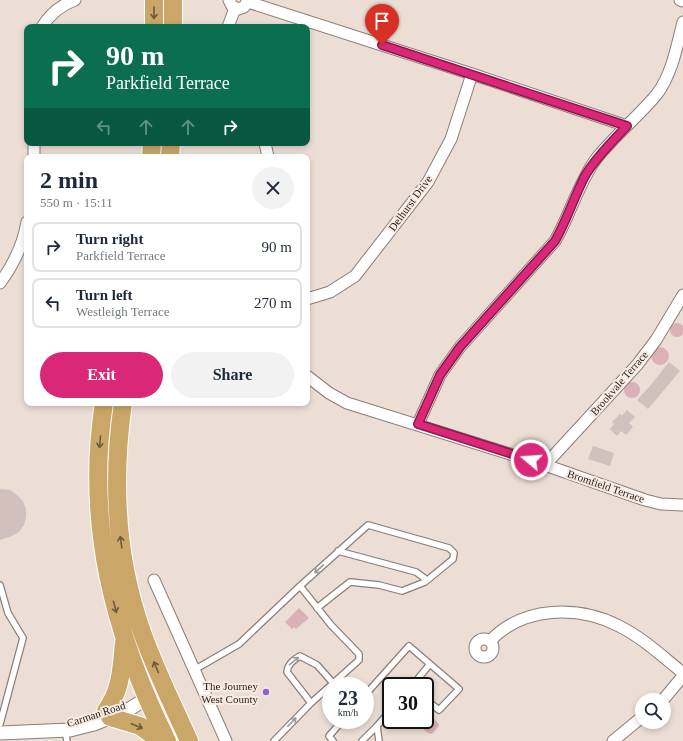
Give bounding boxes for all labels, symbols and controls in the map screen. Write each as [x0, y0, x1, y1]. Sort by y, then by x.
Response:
pin [365, 4, 399, 45]
one-way arrow [150, 7, 158, 20]
icon: arrive [371, 10, 393, 32]
icon: right [40, 40, 92, 92]
text: 90 m [106, 40, 164, 71]
text: Parkfield Terrace [106, 73, 230, 93]
icon: left [93, 116, 115, 138]
icon: ahead [135, 116, 157, 138]
icon: ahead [177, 116, 199, 138]
icon: right [219, 116, 241, 138]
text: 2 min [40, 167, 98, 193]
button: close [252, 167, 294, 209]
street label: Delhurst Drive [386, 173, 434, 233]
text: 550 m · 15:11 [40, 195, 113, 210]
text: Turn right [76, 231, 143, 247]
icon: right [42, 236, 64, 258]
text: 90 m [262, 239, 292, 255]
text: Parkfield Terrace [76, 248, 165, 263]
text: Turn left [76, 287, 133, 303]
icon: left [42, 292, 64, 314]
text: 270 m [254, 295, 292, 311]
text: Westleigh Terrace [76, 304, 169, 319]
street label: Brookvale Terrace [588, 348, 650, 418]
button: Exit [40, 352, 163, 398]
button: Share [171, 352, 294, 398]
one-way arrow [96, 435, 103, 448]
position arrow [510, 439, 552, 481]
street label: Bromfield Terrace [566, 467, 646, 505]
one-way arrow [117, 536, 125, 549]
one-way arrow [314, 564, 324, 573]
one-way arrow [112, 600, 119, 613]
one-way arrow [289, 657, 299, 666]
one-way arrow [152, 661, 159, 673]
speed limit sign: 30 [382, 677, 434, 729]
place label: The Journey West County [201, 680, 258, 705]
marker: The Journey West County [261, 687, 271, 697]
text: 23 [338, 687, 358, 709]
map controls [635, 693, 671, 729]
button: search [635, 693, 671, 729]
street label: Carman Road [65, 699, 127, 729]
text: km/h [338, 707, 358, 718]
one-way arrow [288, 717, 297, 727]
one-way arrow [131, 722, 143, 730]

